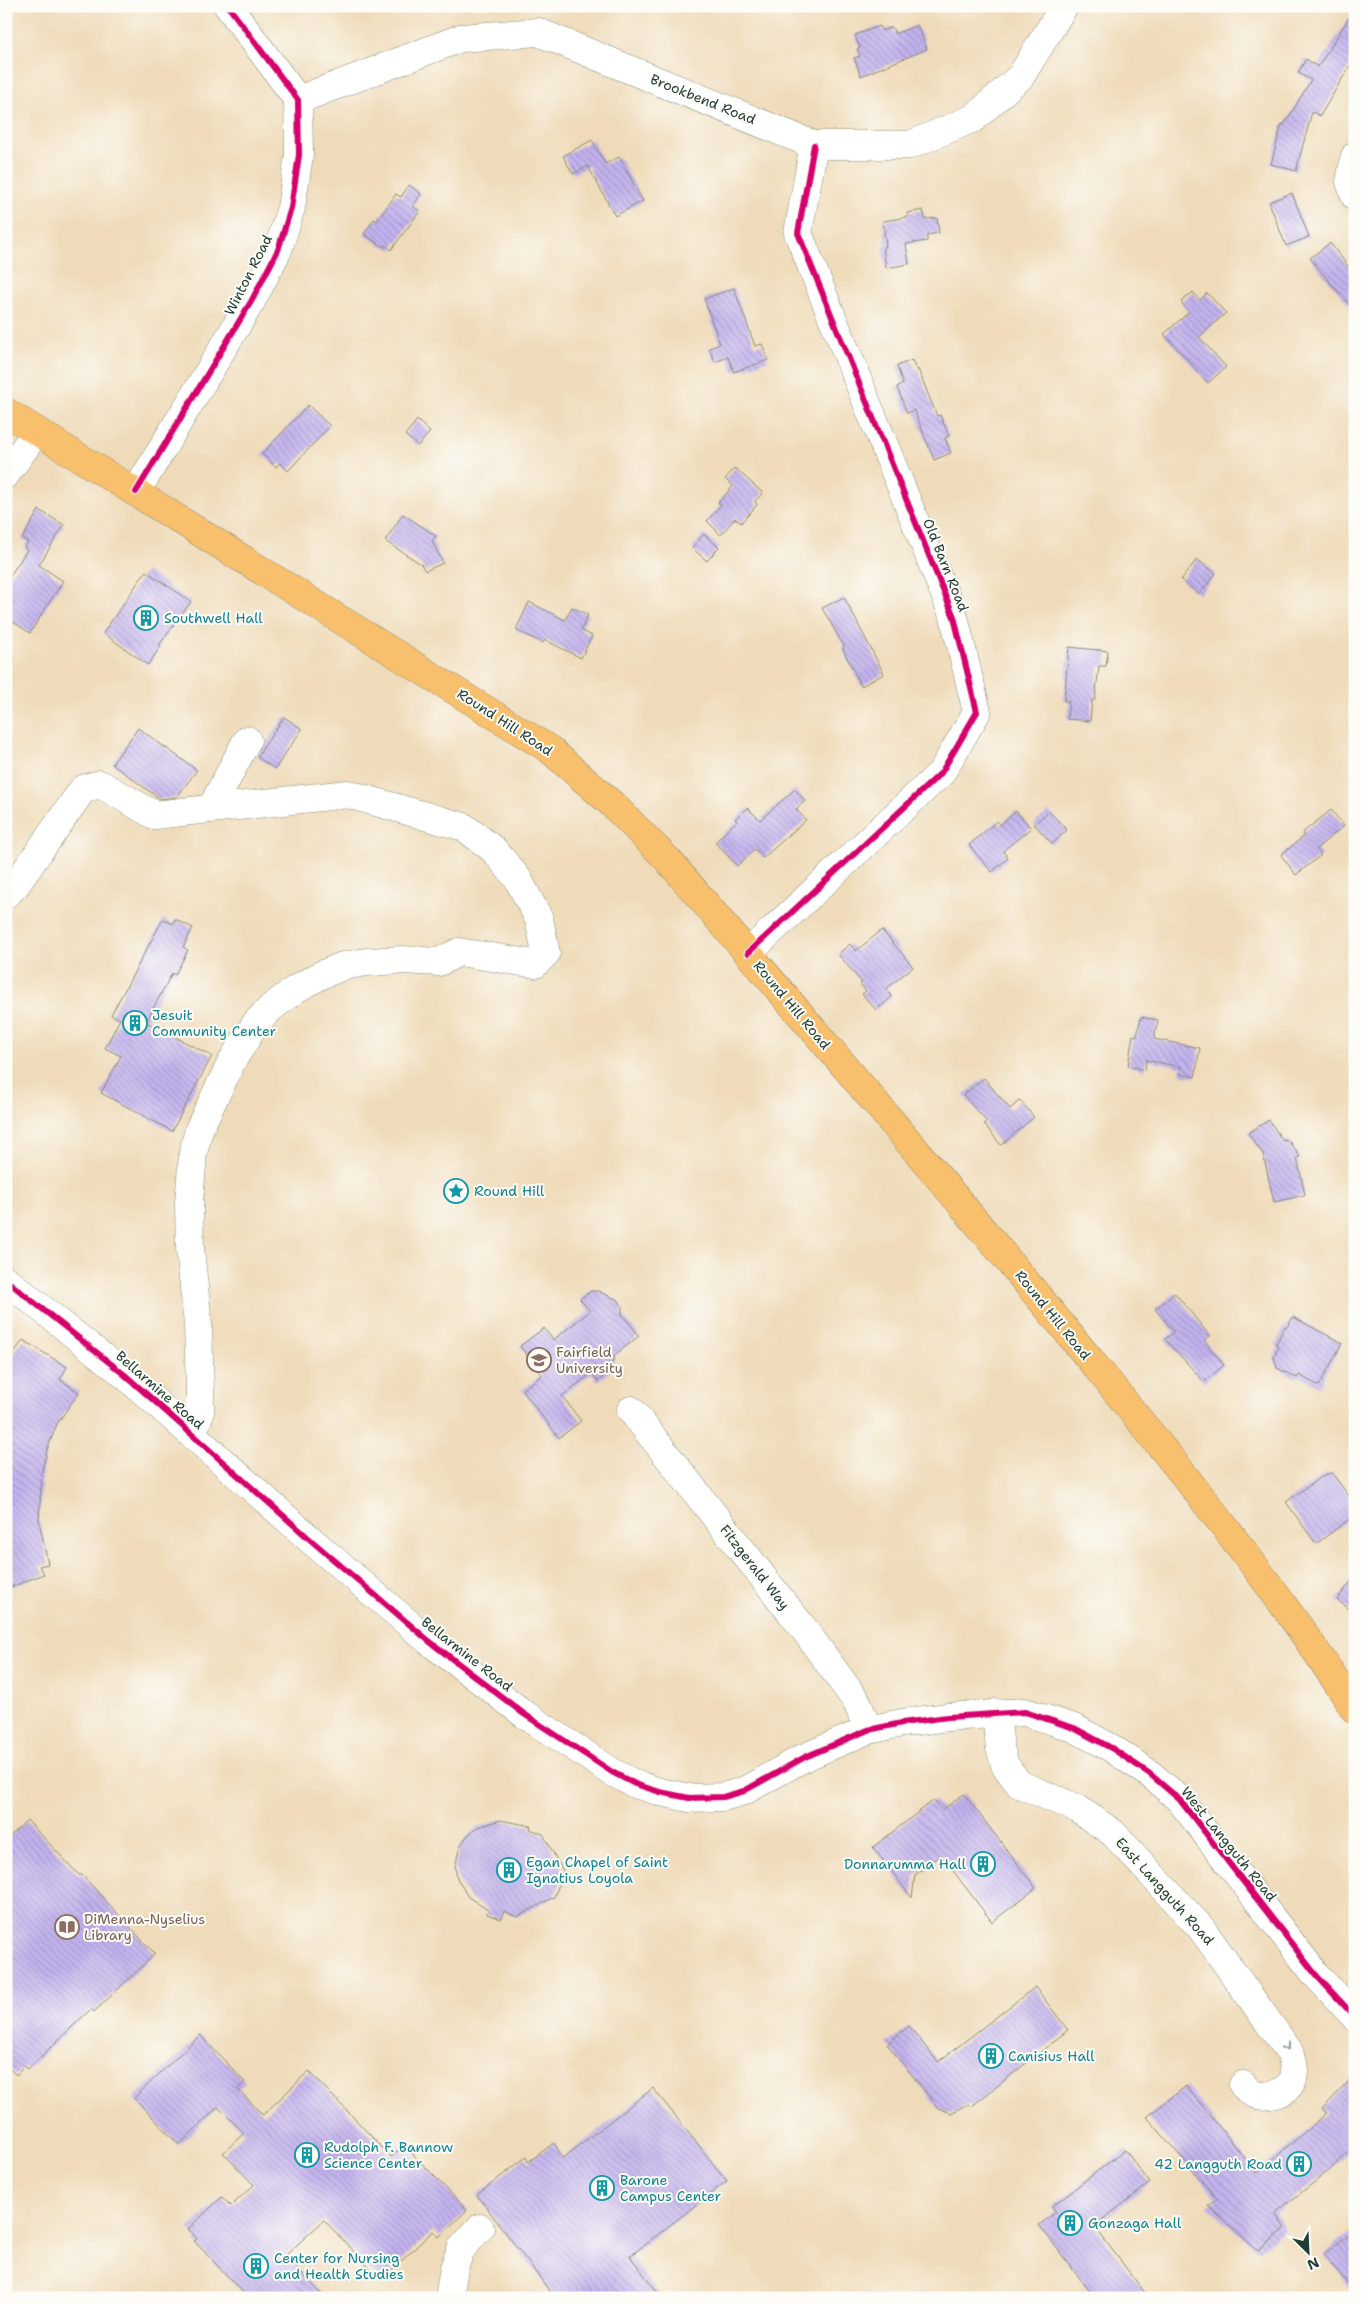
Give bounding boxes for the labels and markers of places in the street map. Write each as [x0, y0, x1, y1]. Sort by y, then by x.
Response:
building icon: Southwell Hall [133, 605, 159, 631]
place label: Southwell Hall [164, 609, 263, 627]
place label: Jesuit Community Center [152, 1006, 277, 1040]
building icon: Jesuit Community Center [122, 1010, 148, 1036]
place icon: Round Hill [443, 1178, 469, 1204]
place label: Round Hill [474, 1182, 545, 1200]
place label: Fairfield University [556, 1343, 623, 1377]
school or university icon: Fairfield University [526, 1347, 552, 1373]
building icon: Donnarumma Hall [970, 1851, 996, 1877]
place label: Egan Chapel of Saint Ignatius Loyola [526, 1853, 668, 1887]
place label: Donnarumma Hall [844, 1855, 967, 1873]
building icon: Egan Chapel of Saint Ignatius Loyola [496, 1857, 522, 1883]
place label: DiMenna-Nyselius Library [84, 1910, 205, 1944]
library icon: DiMenna-Nyselius Library [54, 1914, 80, 1940]
building icon: Canisius Hall [978, 2043, 1004, 2069]
place label: Canisius Hall [1008, 2047, 1095, 2065]
place label: Rudolph F. Bannow Science Center [324, 2138, 453, 2172]
building icon: Rudolph F. Bannow Science Center [294, 2142, 320, 2168]
building icon: 42 Langguth Road [1286, 2151, 1312, 2177]
place label: 42 Langguth Road [1154, 2155, 1282, 2173]
place label: Barone Campus Center [620, 2171, 722, 2205]
building icon: Barone Campus Center [589, 2175, 615, 2201]
building icon: Gonzaga Hall [1057, 2210, 1083, 2236]
place label: Gonzaga Hall [1088, 2214, 1182, 2232]
place label: Center for Nursing and Health Studies [274, 2249, 404, 2283]
building icon: Center for Nursing and Health Studies [243, 2253, 269, 2279]

